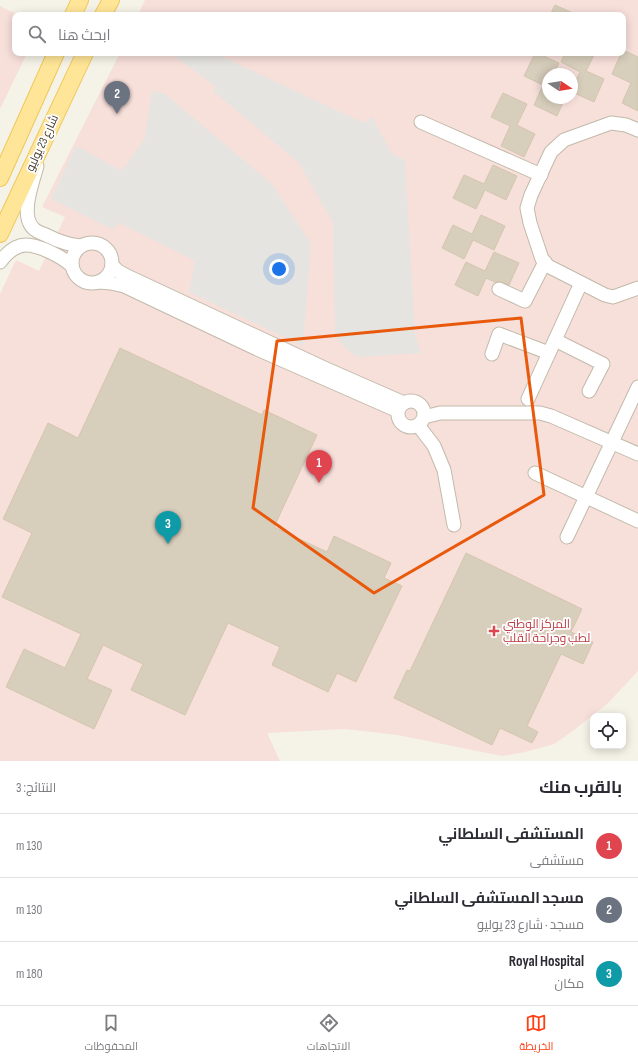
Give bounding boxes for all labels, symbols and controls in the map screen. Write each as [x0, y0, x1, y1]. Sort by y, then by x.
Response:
search box [12, 12, 626, 56]
icon: search [26, 23, 48, 45]
text: ابحث هنا [58, 26, 111, 45]
north arrow [542, 68, 578, 104]
pin: 2 [104, 81, 130, 114]
street label: شارع 23 يوليو [23, 112, 62, 174]
your location [269, 259, 289, 279]
pin: 1 [306, 450, 332, 483]
pin: 3 [155, 511, 181, 544]
place label: المركز الوطني لطب وجراحة القلب [503, 617, 590, 646]
marker: المركز الوطني لطب وجراحة القلب [488, 625, 500, 637]
map controls [590, 713, 626, 749]
button: locate [590, 713, 626, 749]
text: بالقرب منك [539, 778, 622, 798]
text: النتائج: 3 [16, 780, 56, 796]
text: المستشفى السلطاني [438, 825, 584, 844]
text: 130 m [16, 838, 42, 854]
text: 1 [606, 838, 612, 854]
text: مستشفى [530, 853, 584, 869]
text: مسجد المستشفى السلطاني [394, 889, 584, 908]
text: 130 m [16, 902, 42, 918]
text: 2 [606, 902, 612, 918]
text: مسجد · شارع 23 يوليو [477, 917, 584, 933]
text: Royal Hospital [509, 952, 584, 971]
text: 180 m [16, 966, 42, 982]
text: 3 [606, 966, 612, 982]
text: مكان [555, 976, 584, 992]
tab: المحفوظات [84, 1012, 138, 1056]
tab: الاتجاهات [307, 1012, 350, 1056]
tab: الخريطة [519, 1012, 554, 1056]

